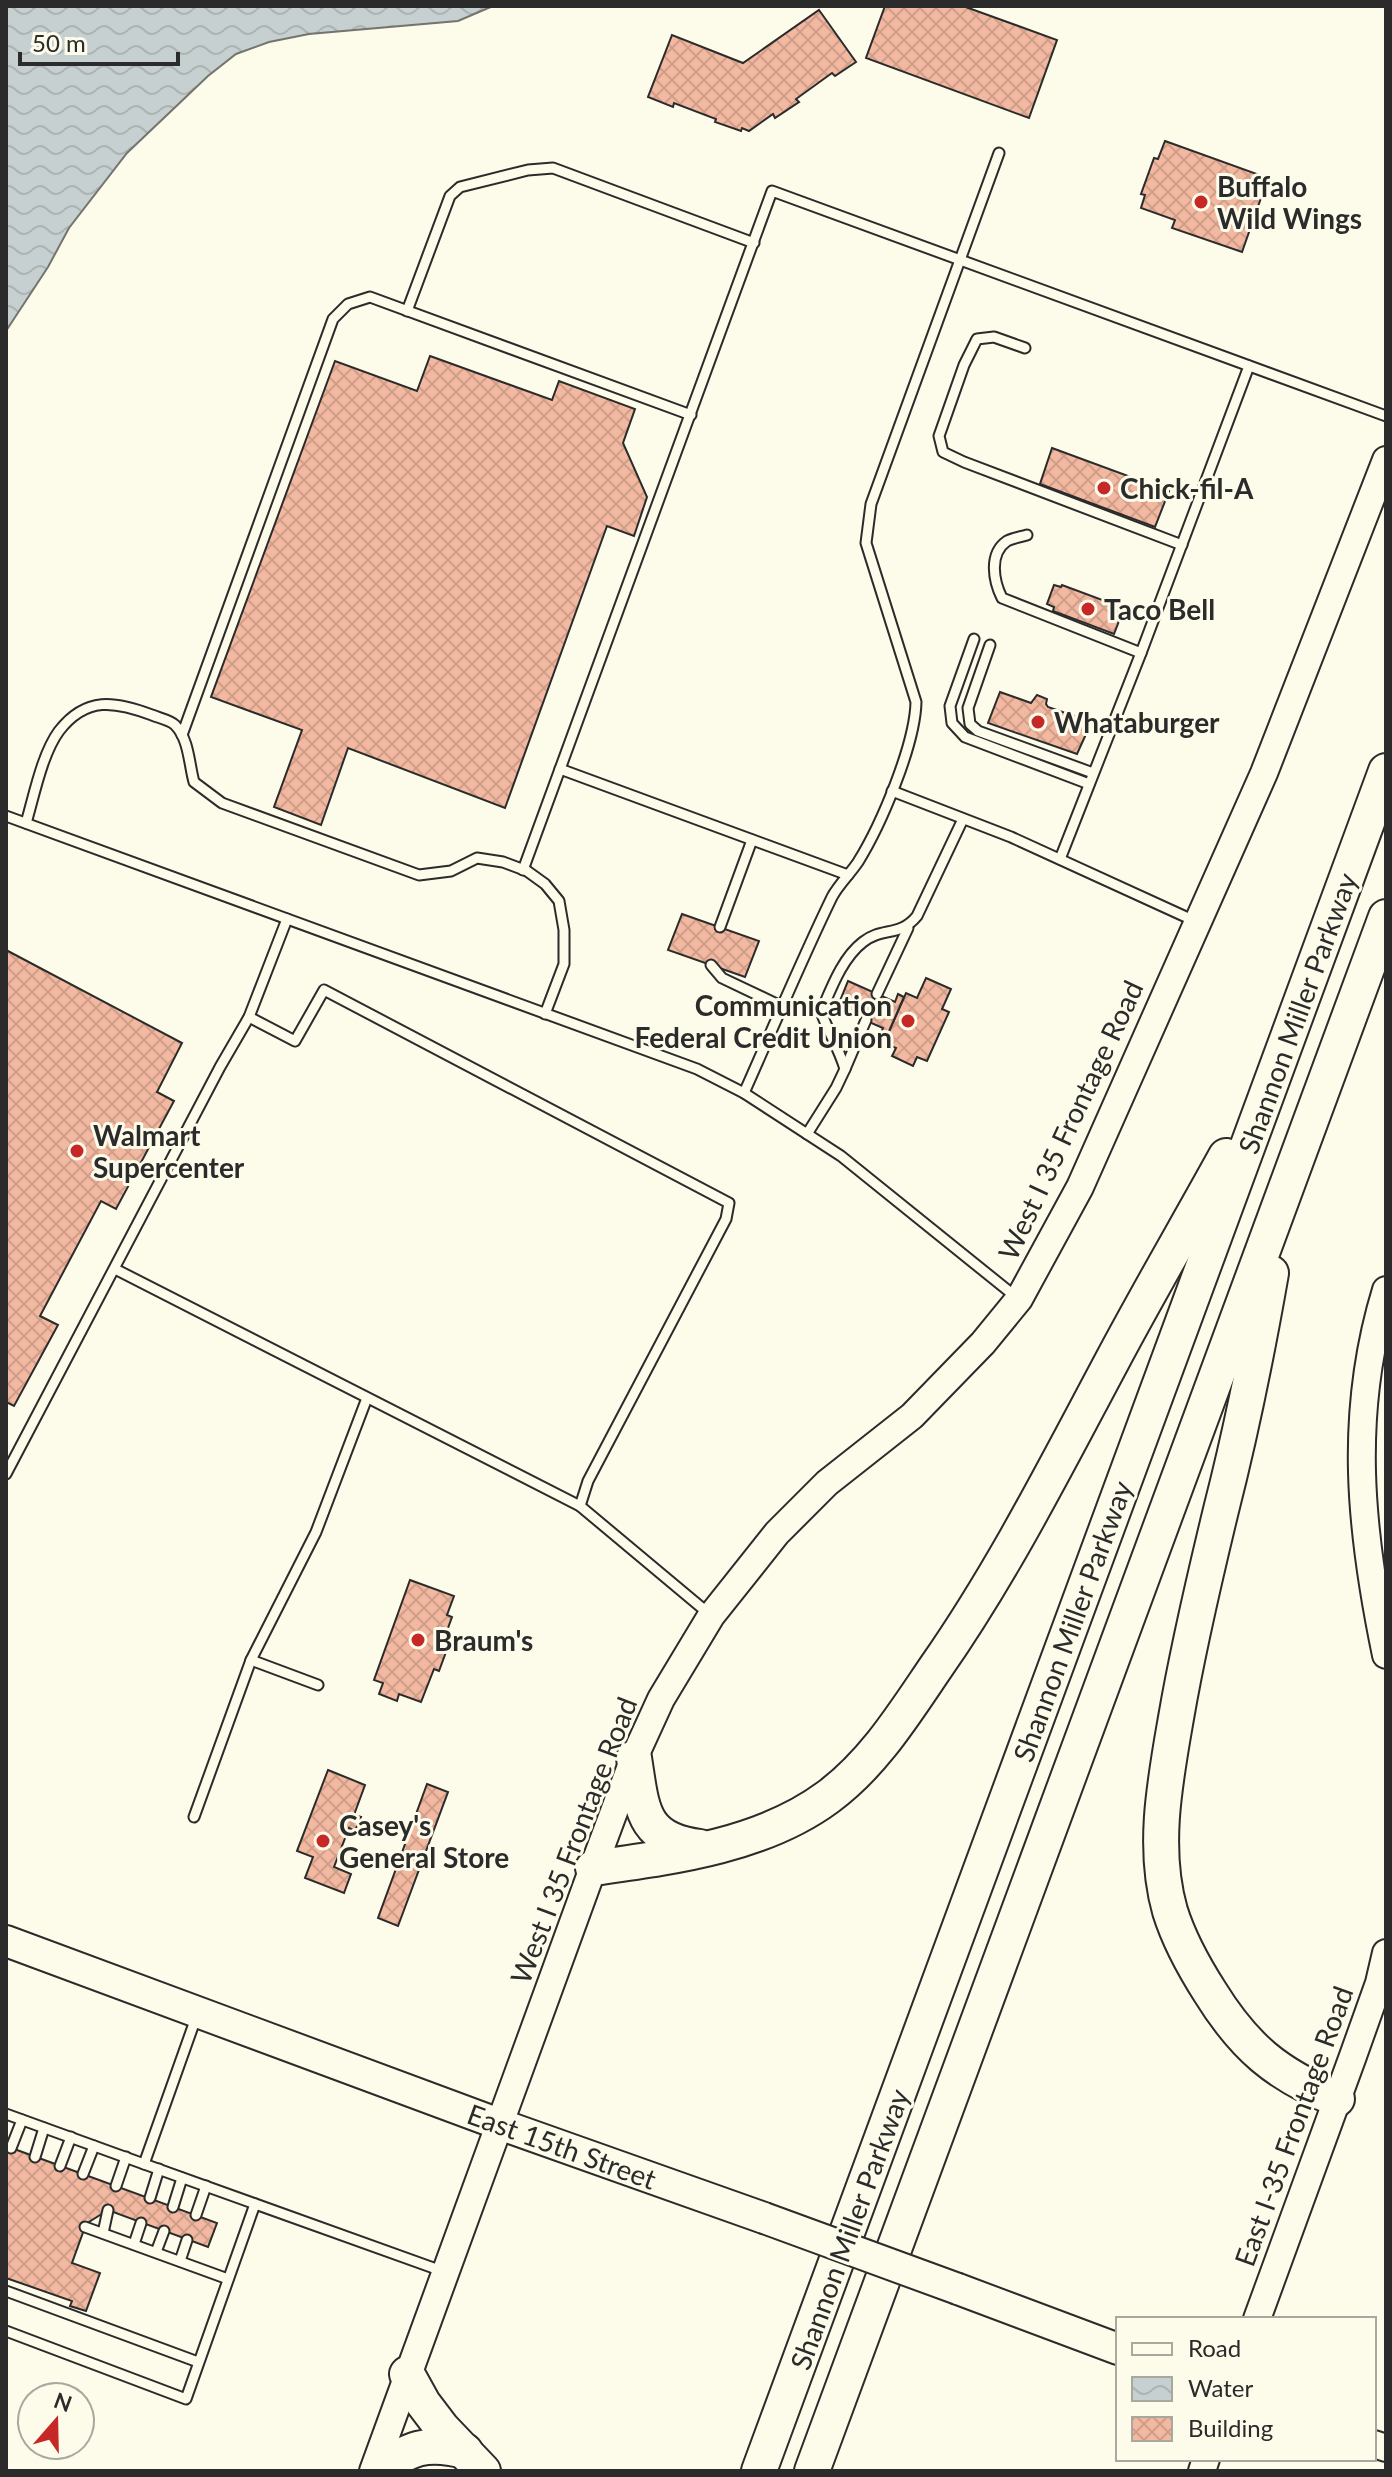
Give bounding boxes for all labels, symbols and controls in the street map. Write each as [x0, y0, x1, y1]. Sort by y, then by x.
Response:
scale bar [20, 16, 178, 66]
text: 50 m [32, 28, 86, 57]
place label: Buffalo Wild Wings [1217, 169, 1362, 235]
marker: Buffalo Wild Wings [1192, 193, 1210, 211]
place label: Chick-fil-A [1120, 471, 1254, 505]
marker: Chick-fil-A [1095, 479, 1113, 497]
place label: Taco Bell [1104, 592, 1215, 626]
marker: Taco Bell [1079, 600, 1097, 618]
place label: Whataburger [1054, 705, 1220, 739]
marker: Whataburger [1029, 713, 1047, 731]
street label: Shannon Miller Parkway [1230, 867, 1364, 1158]
street label: West I 35 Frontage Road [990, 975, 1150, 1265]
place label: Communication Federal Credit Union [635, 988, 892, 1054]
marker: Communication Federal Credit Union [899, 1012, 917, 1030]
place label: Walmart Supercenter [93, 1118, 245, 1184]
marker: Walmart Supercenter [68, 1142, 86, 1160]
street label: Shannon Miller Parkway [1005, 1475, 1139, 1766]
place label: Braum's [434, 1623, 533, 1657]
marker: Braum's [409, 1631, 427, 1649]
street label: West I 35 Frontage Road [503, 1692, 643, 1988]
place label: Casey's General Store [339, 1808, 509, 1874]
marker: Casey's General Store [314, 1832, 332, 1850]
street label: East I-35 Frontage Road [1227, 1982, 1359, 2270]
street label: Shannon Miller Parkway [782, 2083, 916, 2374]
street label: East 15th Street [463, 2096, 661, 2196]
legend [1116, 2317, 1376, 2461]
text: Road [1188, 2333, 1241, 2362]
text: Water [1188, 2373, 1253, 2402]
north arrow [16, 2381, 96, 2461]
text: N [50, 2386, 76, 2417]
text: Building [1188, 2413, 1273, 2442]

